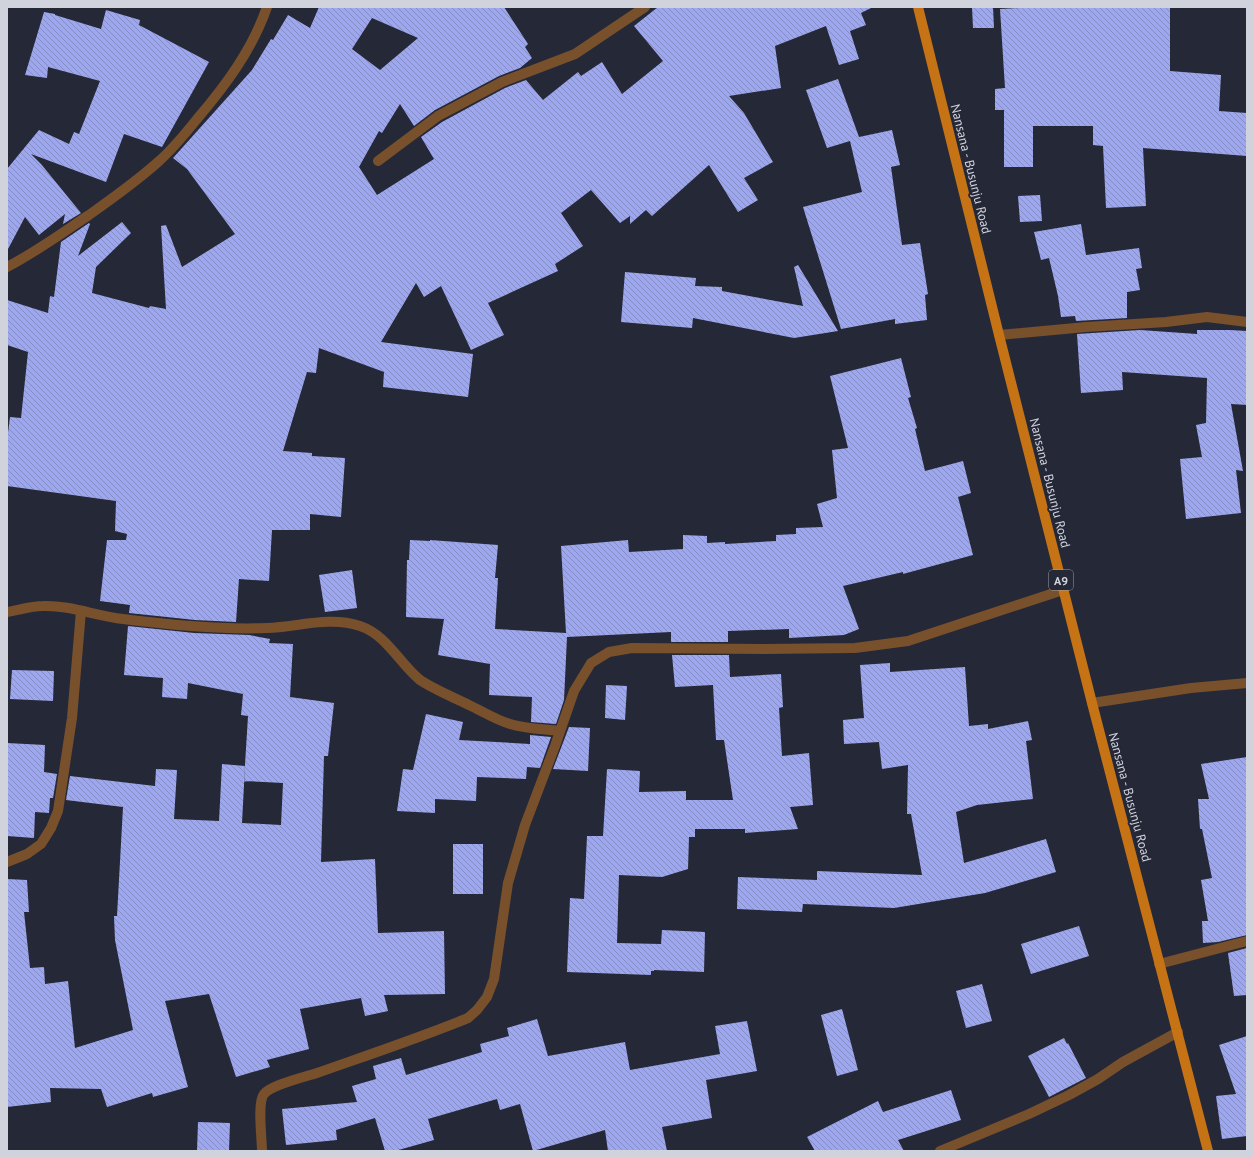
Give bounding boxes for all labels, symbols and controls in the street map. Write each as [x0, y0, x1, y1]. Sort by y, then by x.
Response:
street label: Nansana - Busunju Road [947, 102, 995, 236]
street label: Nansana - Busunju Road [1026, 416, 1074, 550]
road number: A9 [1049, 570, 1073, 590]
street label: Nansana - Busunju Road [1105, 731, 1155, 863]

